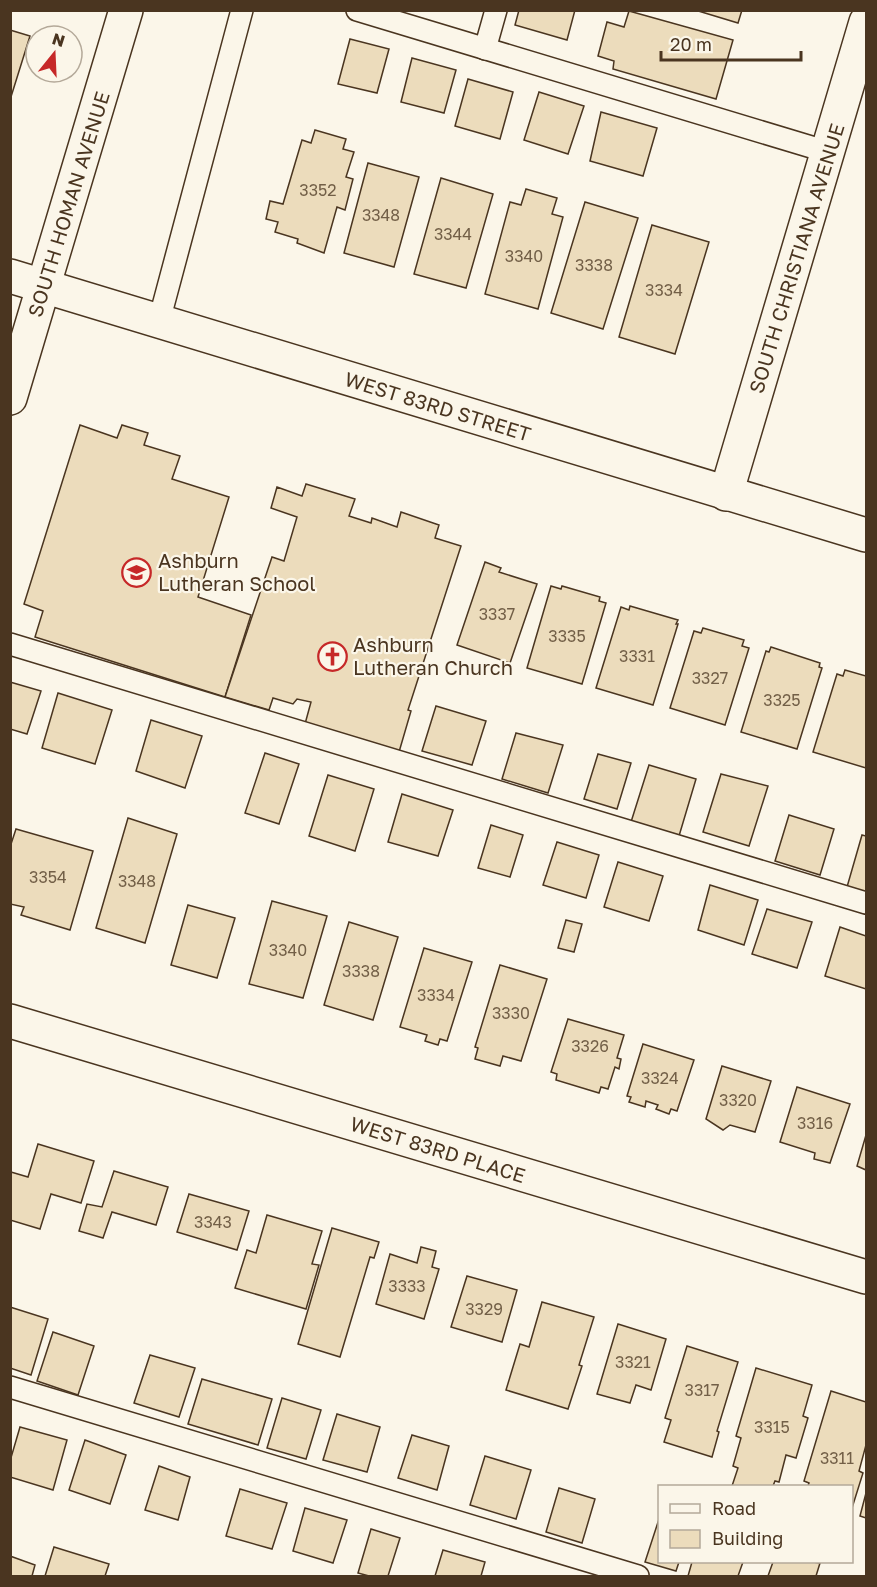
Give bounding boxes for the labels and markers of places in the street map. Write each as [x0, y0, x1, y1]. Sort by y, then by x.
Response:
place label: Ashburn Lutheran School [158, 548, 316, 595]
school or university icon: Ashburn Lutheran School [121, 556, 153, 588]
place label: Ashburn Lutheran Church [353, 632, 513, 679]
church icon: Ashburn Lutheran Church [316, 640, 348, 672]

